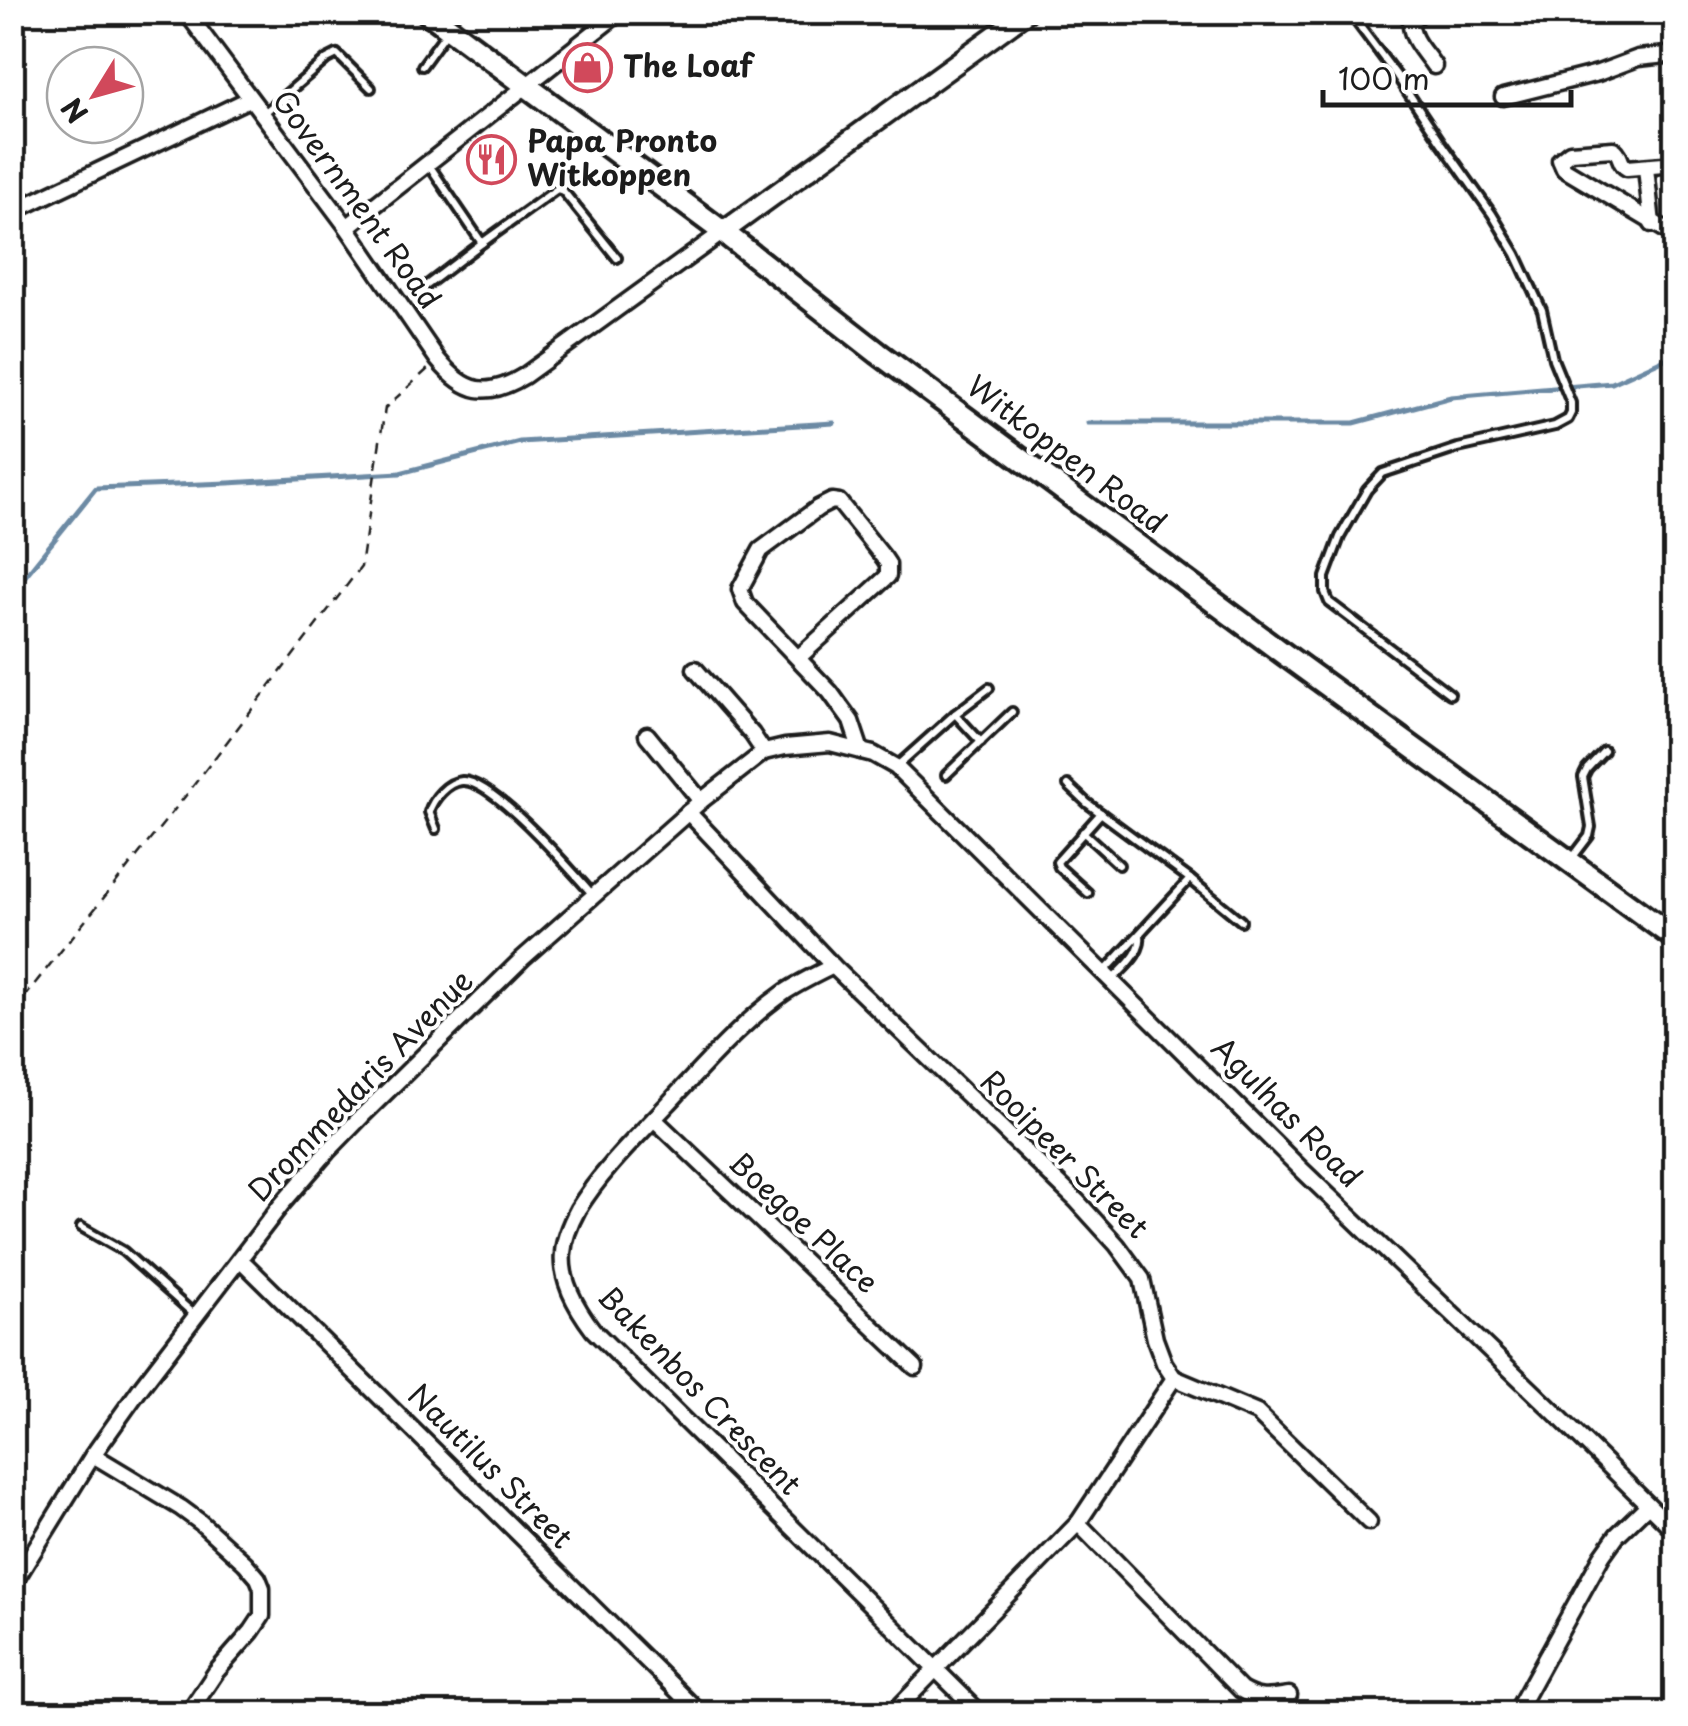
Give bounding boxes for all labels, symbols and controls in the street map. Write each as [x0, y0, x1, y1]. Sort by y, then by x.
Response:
shop icon: The Loaf [562, 41, 614, 93]
place label: The Loaf [623, 42, 755, 87]
north arrow [45, 45, 145, 145]
scale bar [1323, 45, 1570, 107]
text: 100 m [1338, 55, 1430, 100]
street label: Government Road [263, 79, 453, 318]
text: N [50, 89, 98, 133]
place label: Papa Pronto Witkoppen [527, 117, 717, 196]
restaurant icon: Papa Pronto Witkoppen [466, 133, 518, 185]
street label: Witkoppen Road [958, 363, 1177, 543]
street label: Drommedaris Avenue [236, 958, 482, 1210]
street label: Agulhas Road [1202, 1026, 1373, 1197]
street label: Rooipeer Street [971, 1059, 1160, 1248]
street label: Boegoe Place [720, 1140, 890, 1303]
street label: Bakenbos Crescent [589, 1274, 813, 1504]
street label: Nautilus Street [399, 1372, 585, 1558]

